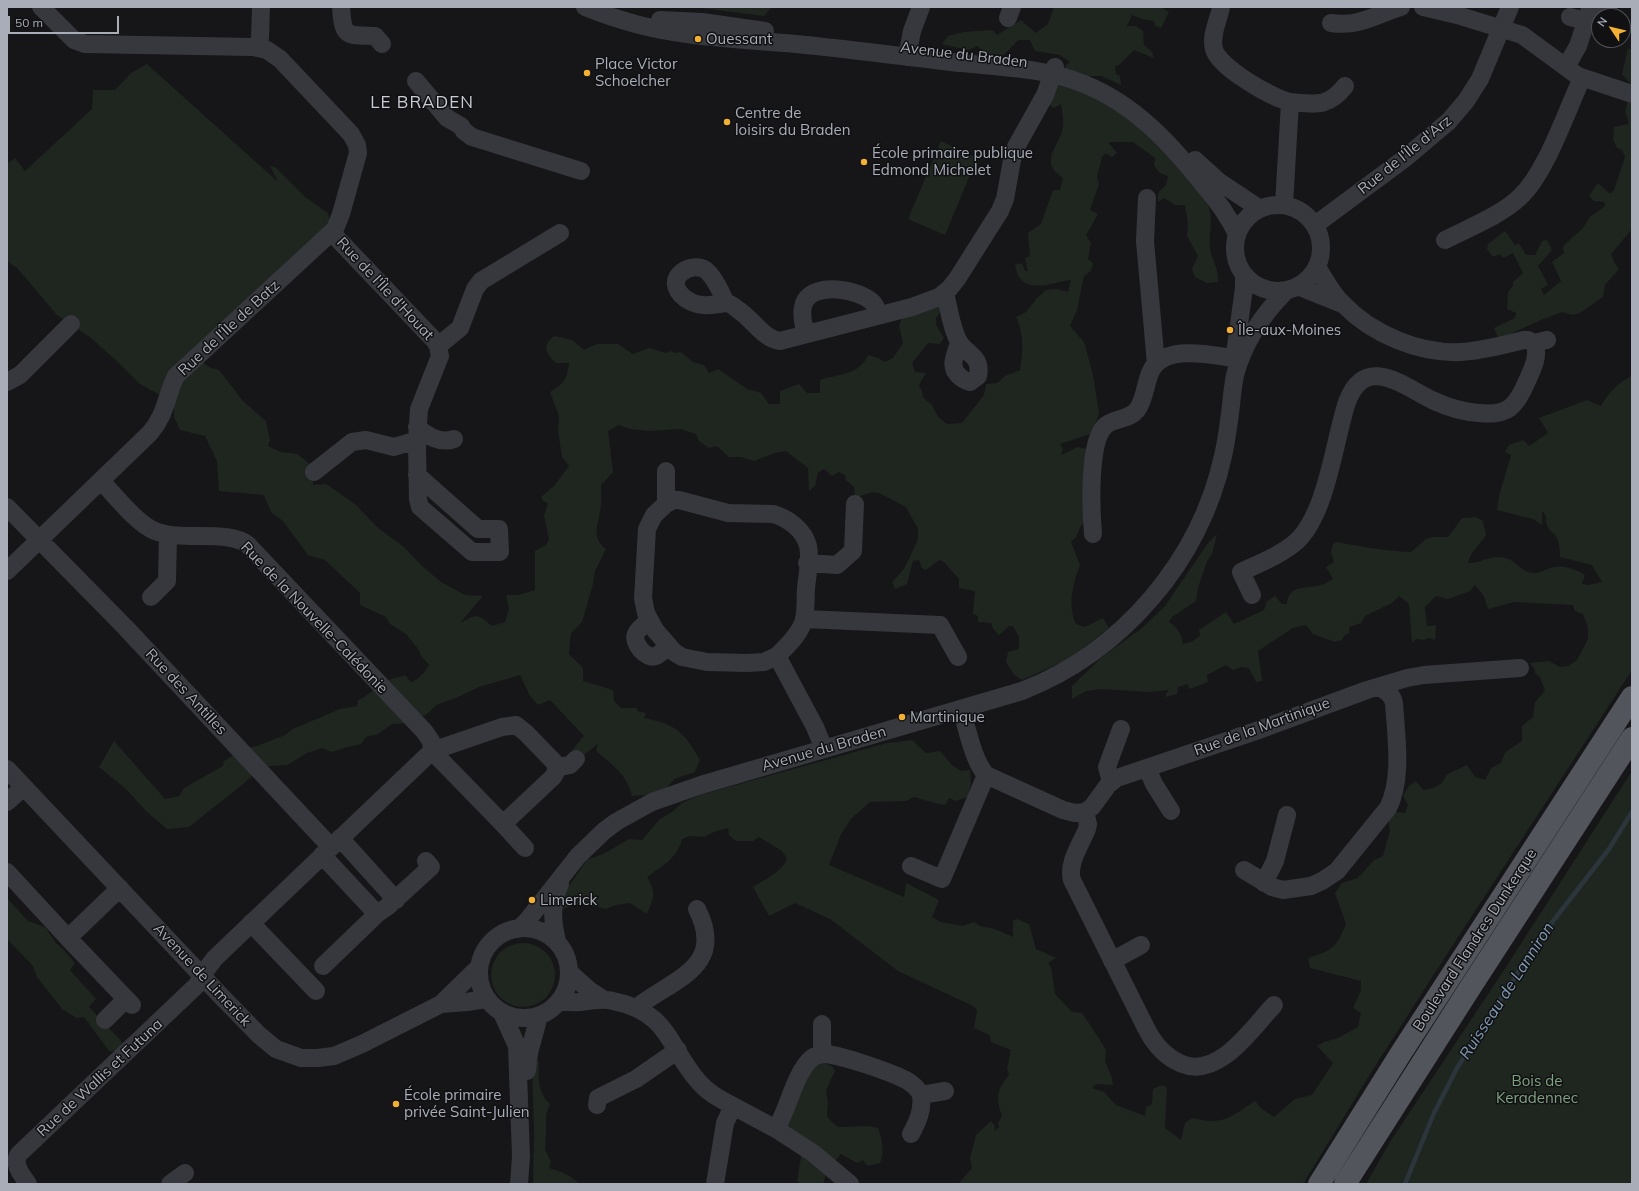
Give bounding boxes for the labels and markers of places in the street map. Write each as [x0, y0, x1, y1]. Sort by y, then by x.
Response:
place label: Ouessant [706, 30, 772, 48]
marker: Ouessant [693, 34, 703, 44]
place label: Place Victor Schoelcher [595, 55, 677, 90]
marker: Place Victor Schoelcher [582, 68, 592, 78]
place label: Centre de loisirs du Braden [735, 104, 851, 139]
marker: Centre de loisirs du Braden [722, 117, 732, 127]
place label: École primaire publique Edmond Michelet [872, 144, 1033, 179]
marker: École primaire publique Edmond Michelet [859, 157, 869, 167]
place label: Île-aux-Moines [1238, 321, 1341, 339]
marker: Île-aux-Moines [1225, 325, 1235, 335]
place label: Martinique [910, 708, 985, 726]
marker: Martinique [897, 712, 907, 722]
place label: Limerick [540, 891, 597, 909]
marker: Limerick [527, 895, 537, 905]
place label: École primaire privée Saint-Julien [404, 1086, 530, 1121]
marker: École primaire privée Saint-Julien [391, 1099, 401, 1109]

